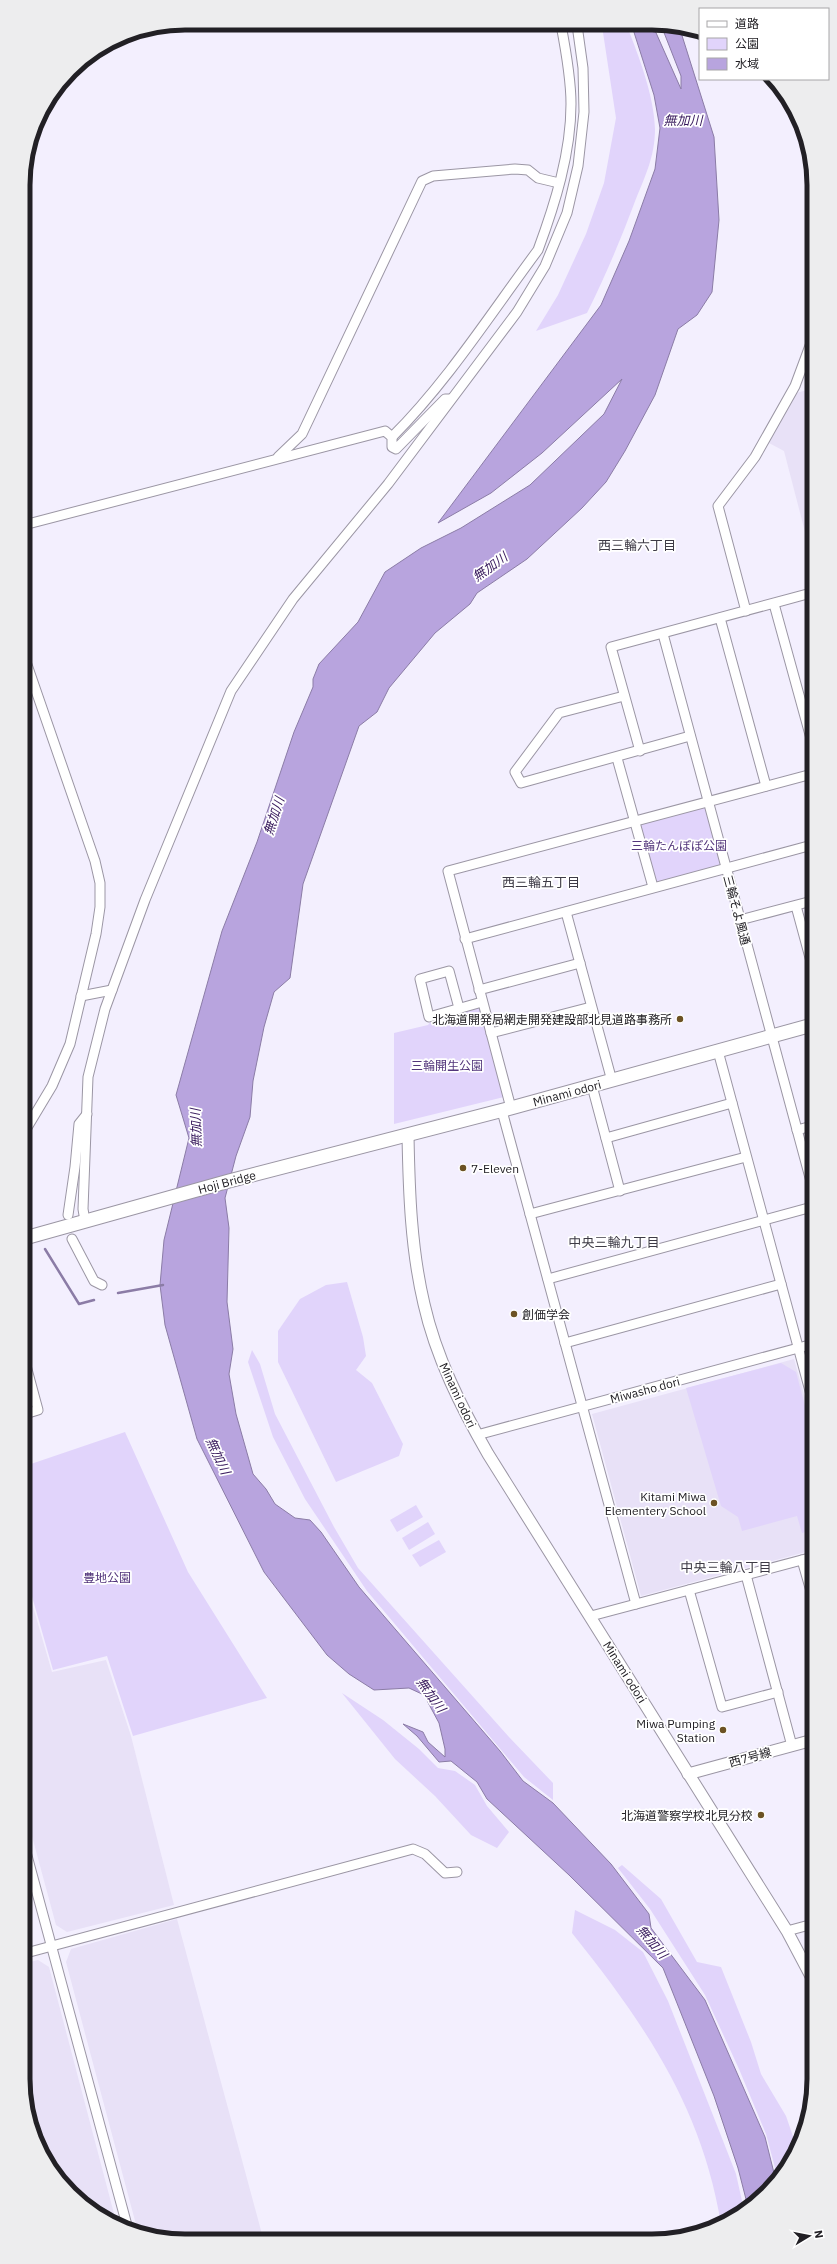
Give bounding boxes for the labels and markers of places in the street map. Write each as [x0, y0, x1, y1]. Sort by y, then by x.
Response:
place label: 北海道開発局網走開発建設部北見道路事務所 [432, 1012, 672, 1027]
marker: 北海道開発局網走開発建設部北見道路事務所 [675, 1014, 685, 1024]
place label: 7-Eleven [471, 1161, 519, 1176]
marker: 7-Eleven [458, 1163, 468, 1173]
place label: 創価学会 [522, 1307, 570, 1322]
marker: 創価学会 [509, 1309, 519, 1319]
place label: Kitami Miwa Elementery School [605, 1489, 707, 1518]
marker: Kitami Miwa Elementery School [709, 1498, 719, 1508]
place label: Miwa Pumping Station [636, 1716, 716, 1745]
marker: Miwa Pumping Station [718, 1725, 728, 1735]
place label: 北海道警察学校北見分校 [621, 1808, 753, 1823]
marker: 北海道警察学校北見分校 [756, 1810, 766, 1820]

